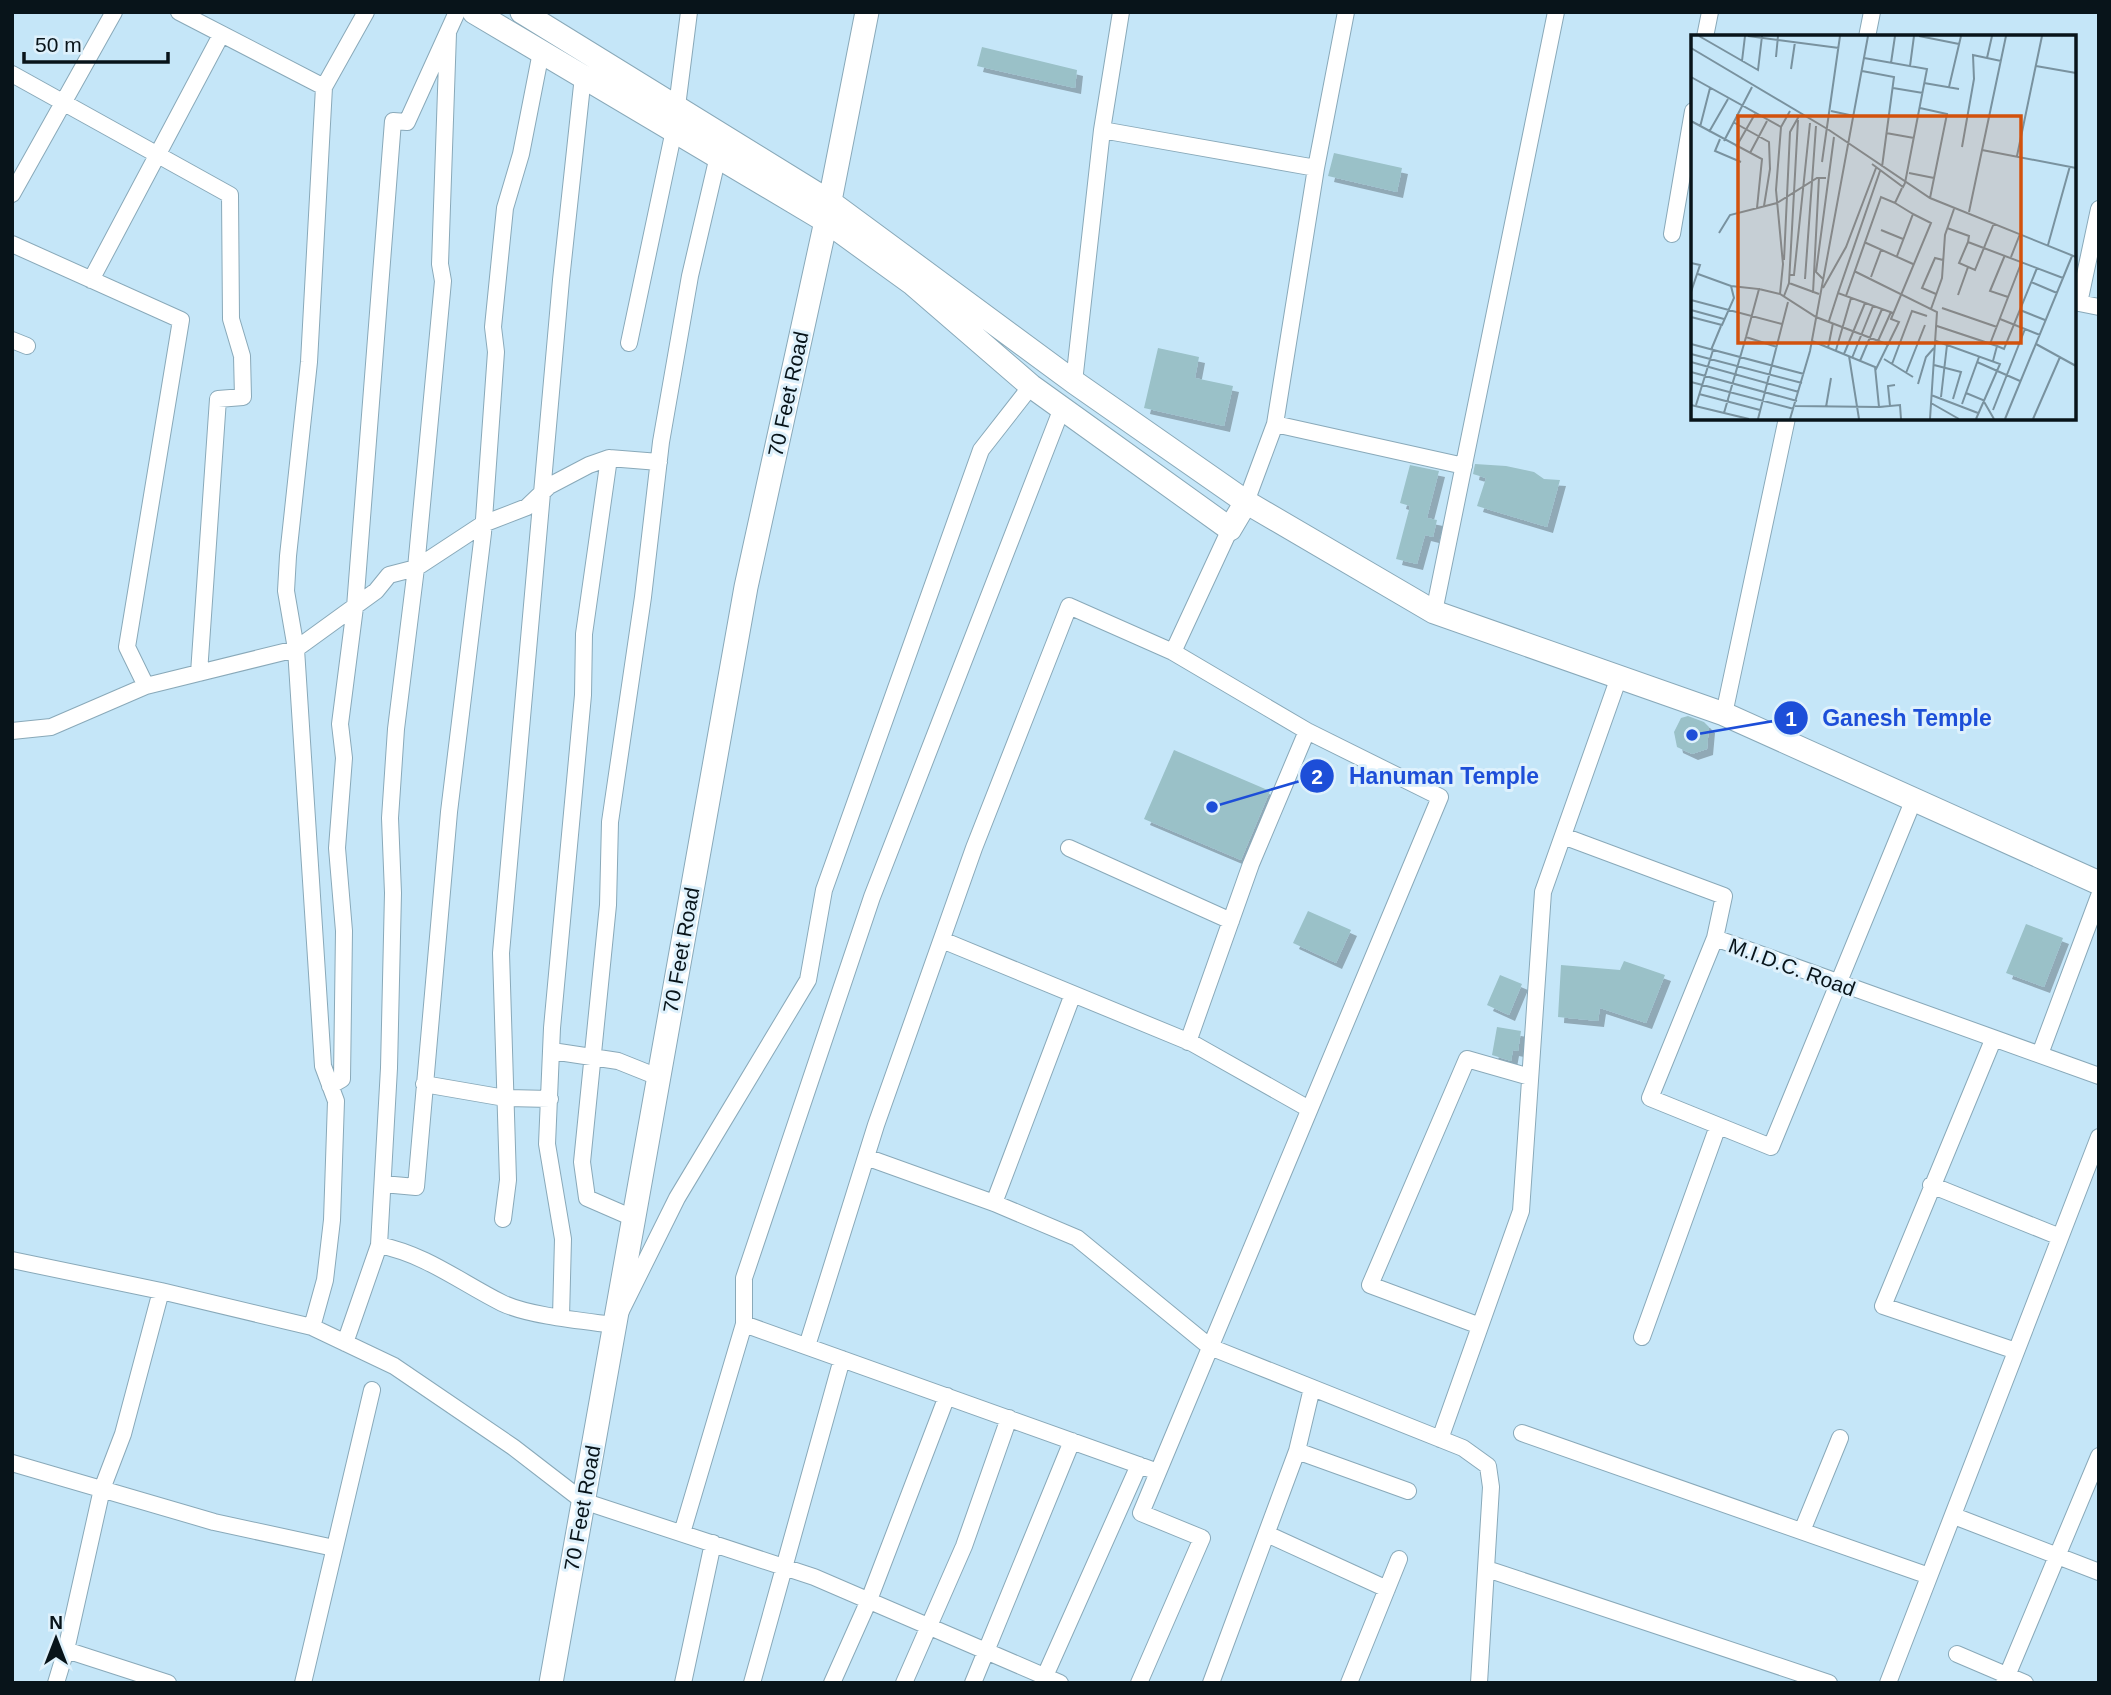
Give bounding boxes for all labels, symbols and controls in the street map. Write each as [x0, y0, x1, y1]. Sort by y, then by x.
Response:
scale bar [24, 21, 168, 65]
text: 50 m [35, 33, 82, 56]
inset map [1691, 35, 2076, 420]
street label: 70 Feet Road [764, 329, 812, 459]
callout: Ganesh Temple [1773, 696, 2006, 740]
text: Ganesh Temple [1822, 705, 1992, 731]
text: 1 [1785, 707, 1797, 730]
callout: Hanuman Temple [1300, 754, 1553, 798]
text: Hanuman Temple [1349, 763, 1539, 789]
text: 2 [1311, 765, 1323, 788]
street label: 70 Feet Road [659, 885, 703, 1015]
street label: M.I.D.C. Road [1726, 933, 1858, 1001]
street label: 70 Feet Road [560, 1443, 604, 1573]
north arrow [21, 1604, 91, 1674]
text: N [49, 1612, 63, 1633]

